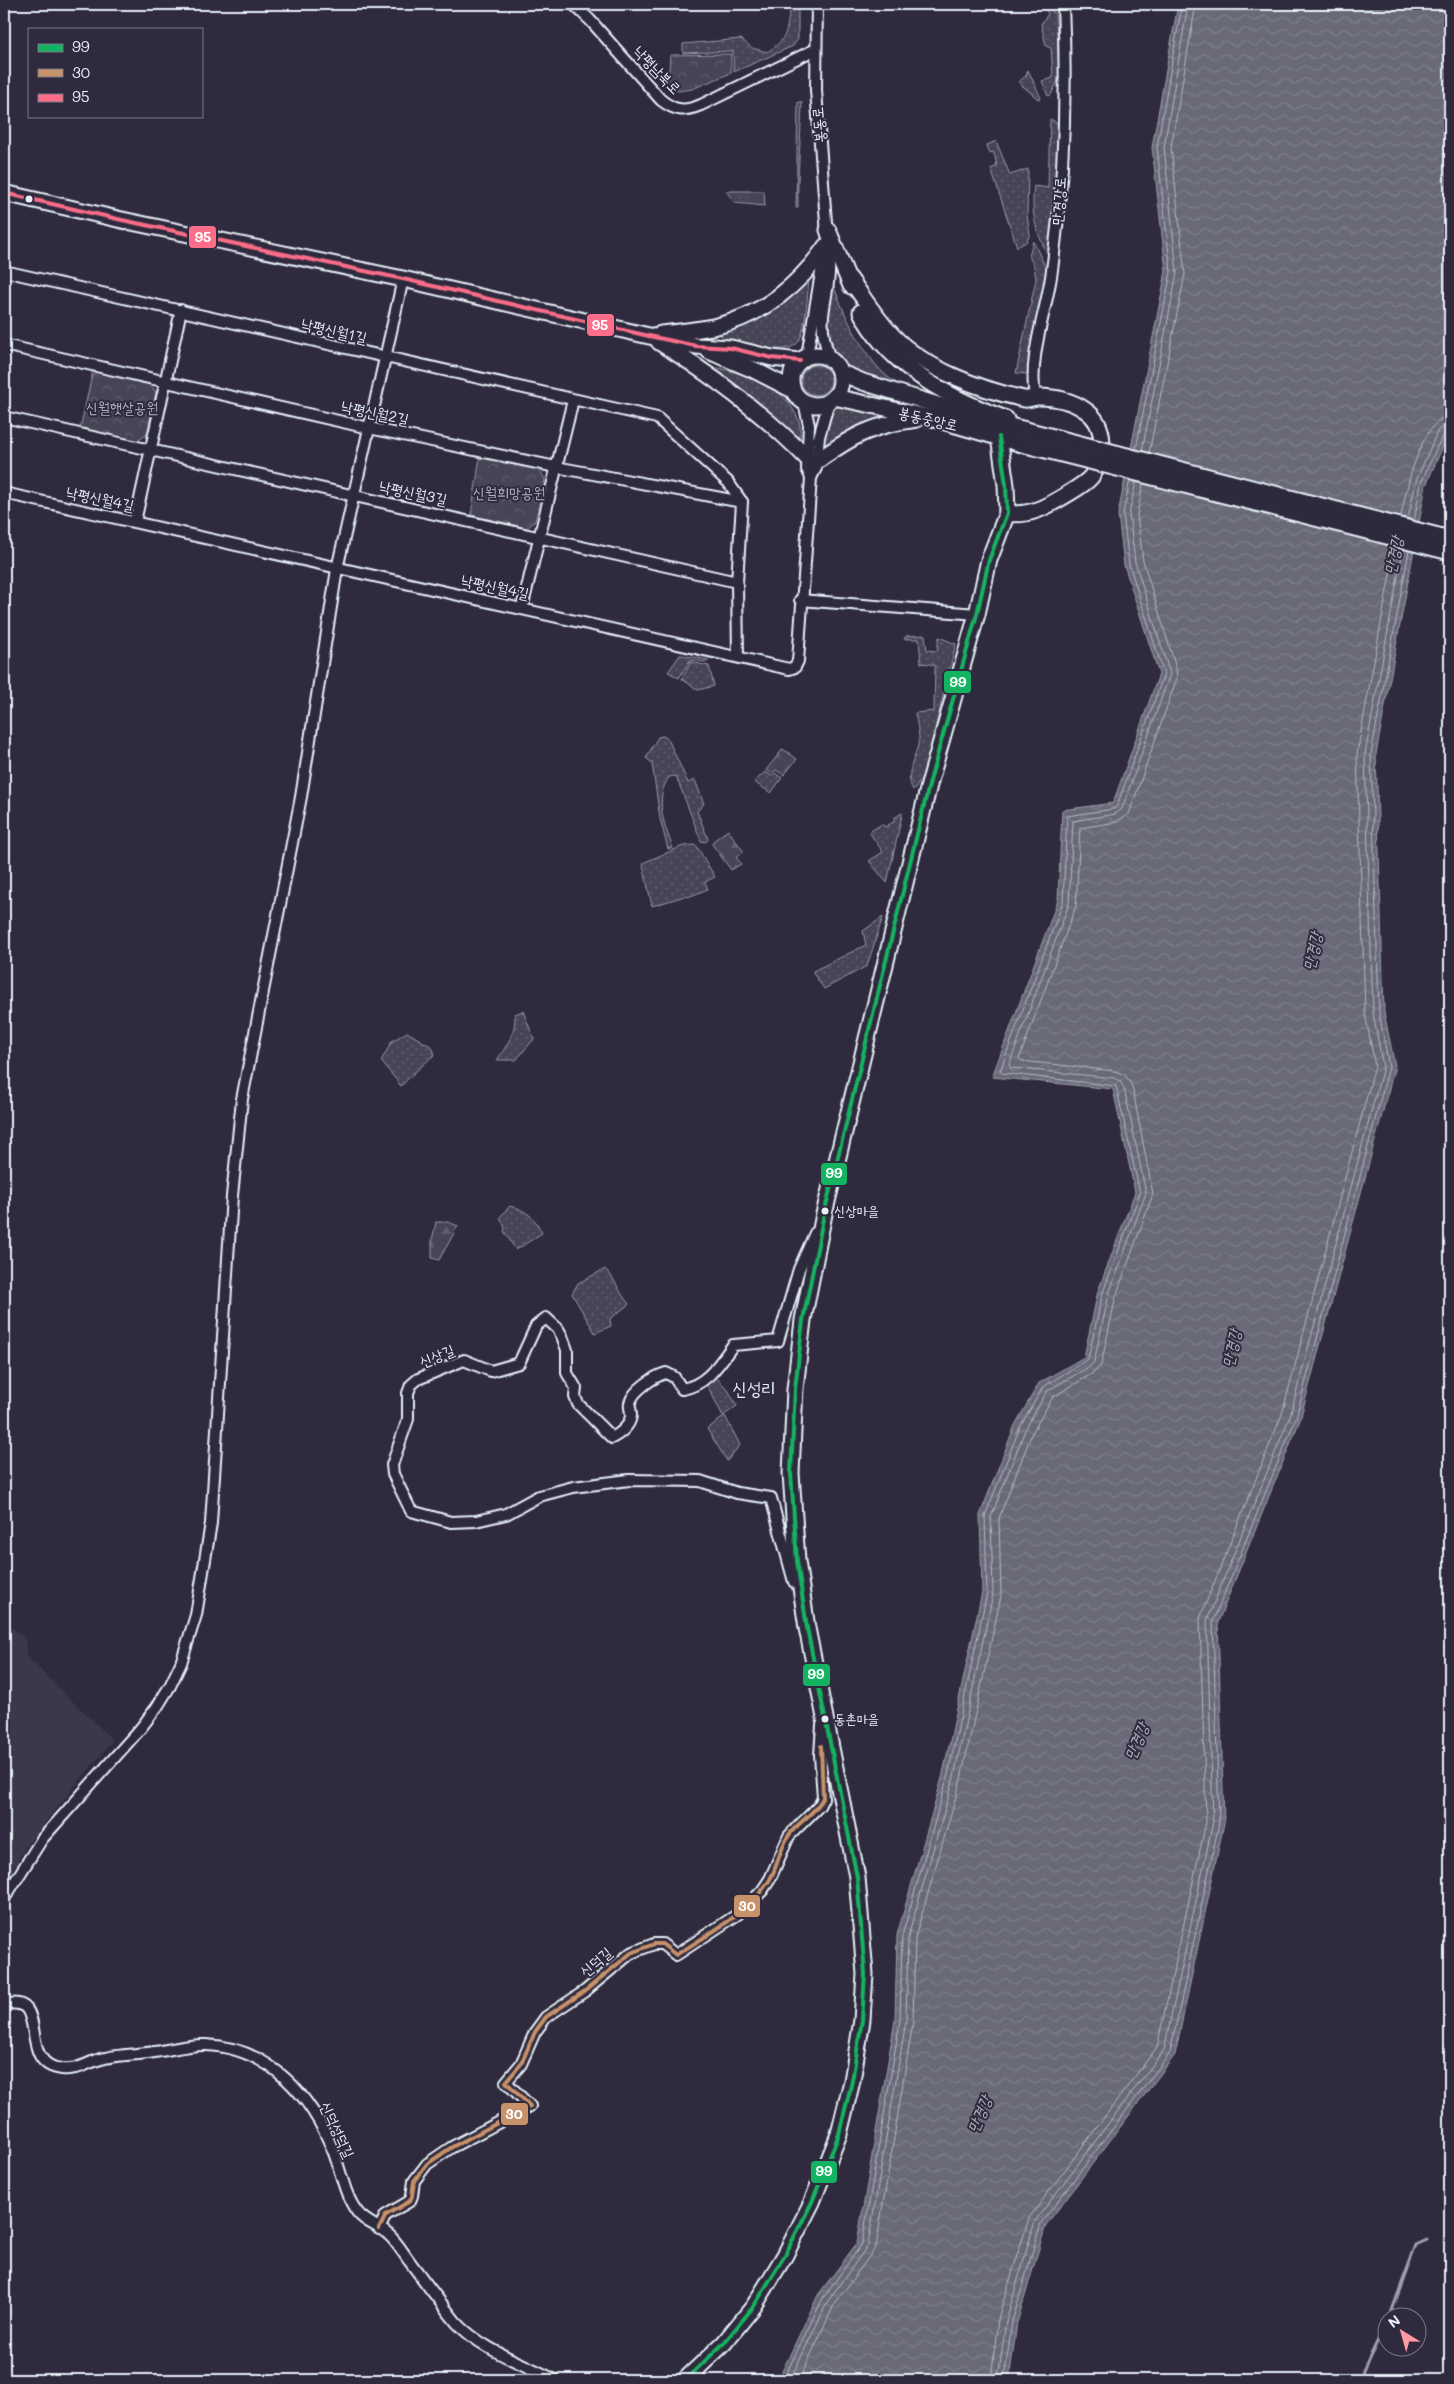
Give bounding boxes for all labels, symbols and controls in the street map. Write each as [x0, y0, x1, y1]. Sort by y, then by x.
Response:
legend [28, 28, 202, 118]
text: 99 [72, 36, 90, 56]
street label: 낙평남북로 [630, 41, 686, 98]
text: 30 [72, 62, 90, 82]
text: 95 [72, 86, 90, 106]
street label: 봉동로 [806, 106, 830, 144]
street label: 만경강로 [1046, 176, 1070, 226]
unlabelled marker [24, 194, 34, 204]
line badge: 95 [188, 225, 217, 249]
text: 95 [195, 227, 211, 246]
street label: 낙평신월1길 [299, 313, 369, 347]
line badge: 95 [586, 313, 615, 337]
text: 95 [592, 315, 608, 334]
street label: 낙평신월2길 [340, 395, 411, 429]
park label: 신월햇살공원 [86, 397, 158, 417]
street label: 봉동중앙로 [897, 401, 960, 435]
street label: 낙평신월3길 [377, 475, 449, 509]
street label: 낙평신월4길 [64, 481, 136, 515]
park label: 신월희망공원 [473, 482, 545, 502]
water label: 만경강 [1378, 532, 1407, 576]
street label: 낙평신월4길 [459, 569, 531, 603]
line badge: 99 [943, 670, 972, 694]
text: 99 [950, 672, 967, 691]
water label: 만경강 [1297, 928, 1326, 972]
line badge: 99 [820, 1162, 848, 1186]
text: 99 [826, 1163, 843, 1182]
place label: 신상마을 [834, 1201, 879, 1220]
marker: 신상마을 [820, 1206, 830, 1216]
water label: 만경강 [1216, 1325, 1245, 1369]
street label: 신상길 [416, 1339, 457, 1371]
district label: 신성리 [732, 1376, 776, 1400]
line badge: 99 [802, 1663, 831, 1687]
text: 99 [808, 1664, 825, 1683]
place label: 동촌마을 [834, 1709, 879, 1728]
marker: 동촌마을 [820, 1714, 830, 1724]
water label: 만경강 [1118, 1717, 1154, 1763]
line badge: 30 [733, 1894, 761, 1918]
text: 30 [738, 1896, 756, 1915]
street label: 신덕길 [575, 1942, 616, 1981]
water label: 만경강 [961, 2090, 997, 2136]
street label: 신덕성덕길 [316, 2098, 360, 2161]
line badge: 30 [500, 2102, 529, 2126]
text: 30 [505, 2104, 523, 2123]
line badge: 99 [810, 2160, 838, 2184]
text: 99 [816, 2161, 833, 2180]
north arrow [1376, 2306, 1426, 2356]
text: N [1384, 2310, 1404, 2332]

